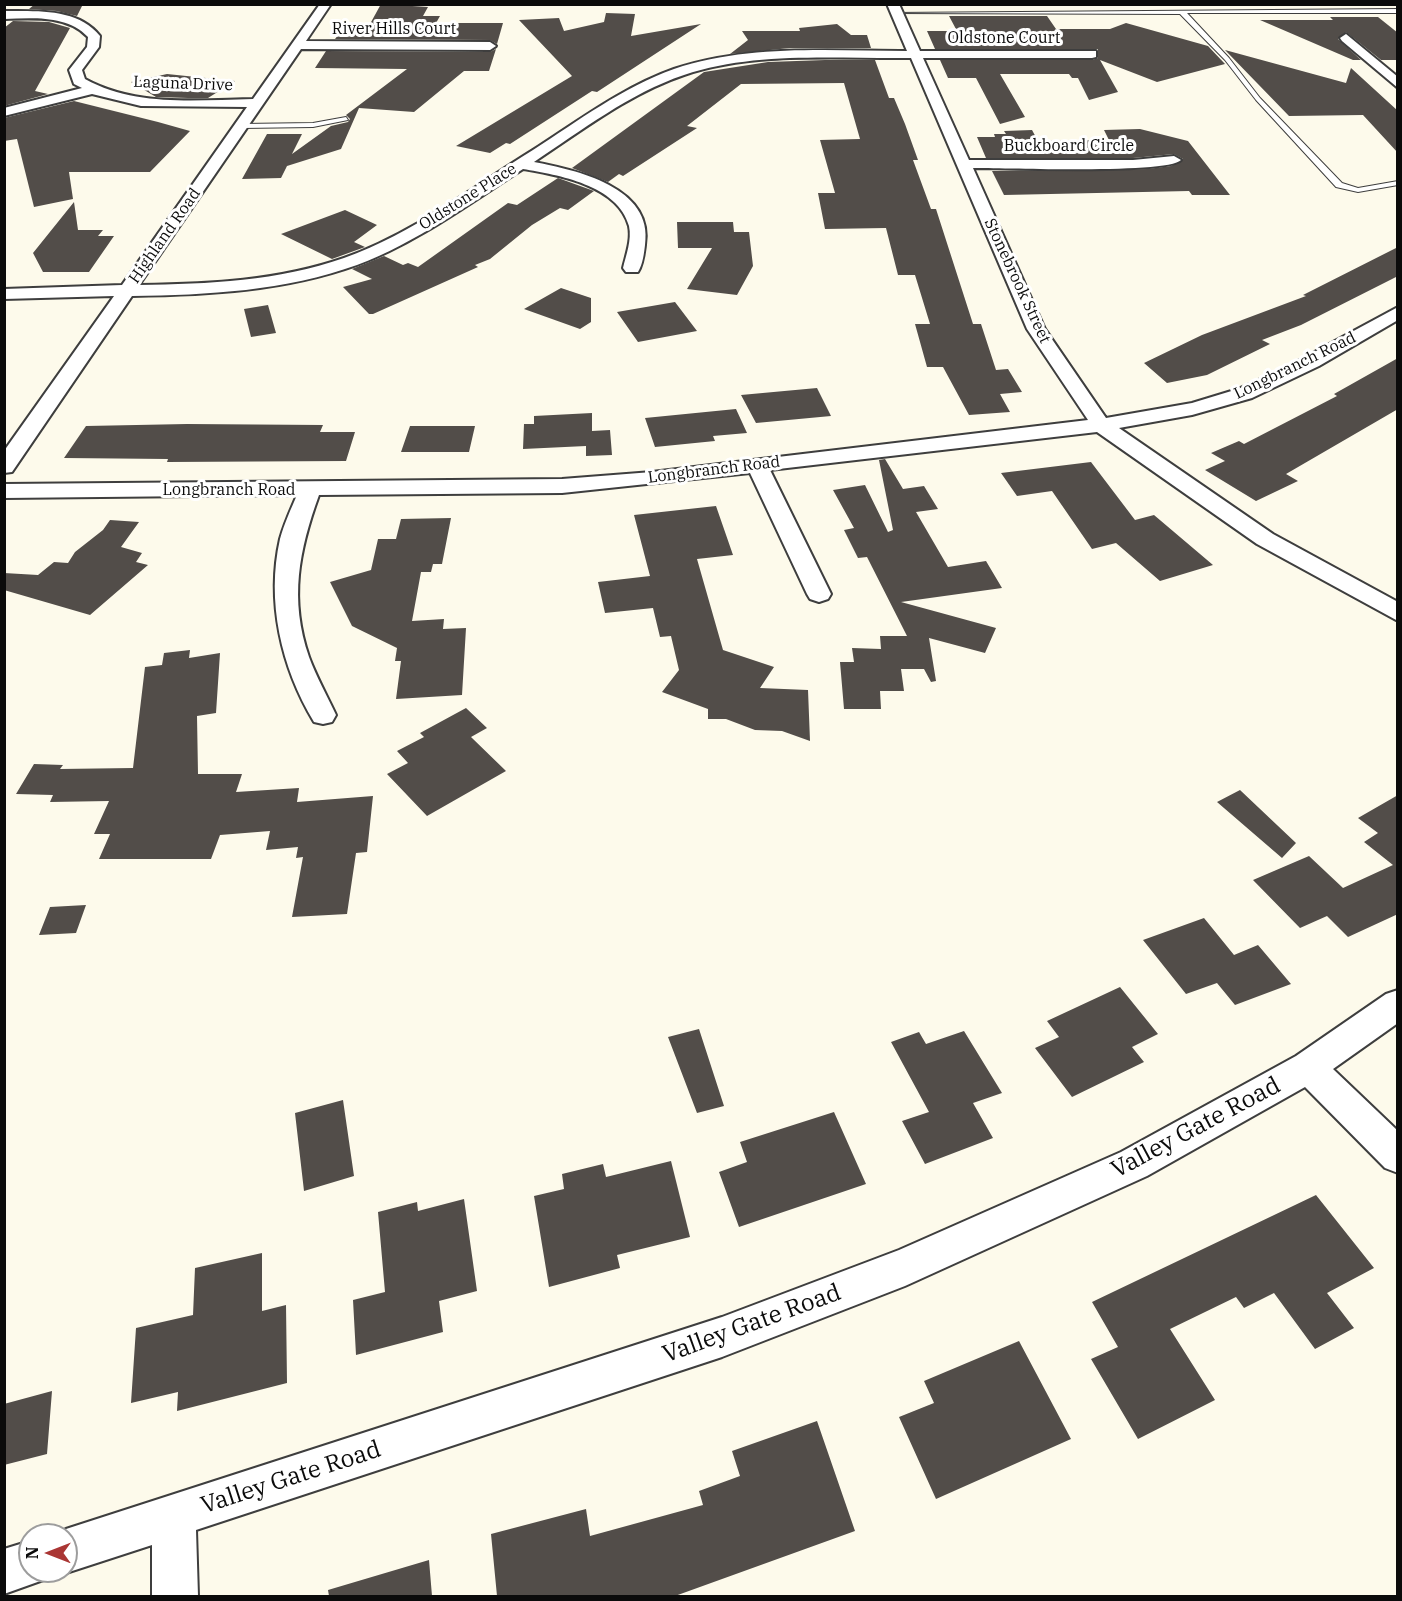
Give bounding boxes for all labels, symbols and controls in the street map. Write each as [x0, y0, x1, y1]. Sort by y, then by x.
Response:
street label: River Hills Court [332, 19, 456, 39]
street label: Oldstone Court [948, 28, 1060, 48]
street label: Laguna Drive [133, 73, 233, 95]
street label: Buckboard Circle [1004, 136, 1134, 156]
street label: Oldstone Place [416, 159, 520, 235]
street label: Highland Road [125, 185, 205, 287]
street label: Stonebrook Street [980, 215, 1054, 347]
street label: Longbranch Road [1231, 328, 1359, 404]
street label: Longbranch Road [647, 452, 781, 488]
street label: Longbranch Road [162, 480, 296, 500]
street label: Valley Gate Road [1106, 1071, 1286, 1185]
street label: Valley Gate Road [659, 1278, 845, 1370]
street label: Valley Gate Road [197, 1435, 385, 1521]
north arrow [18, 1523, 78, 1583]
text: N [22, 1547, 42, 1559]

